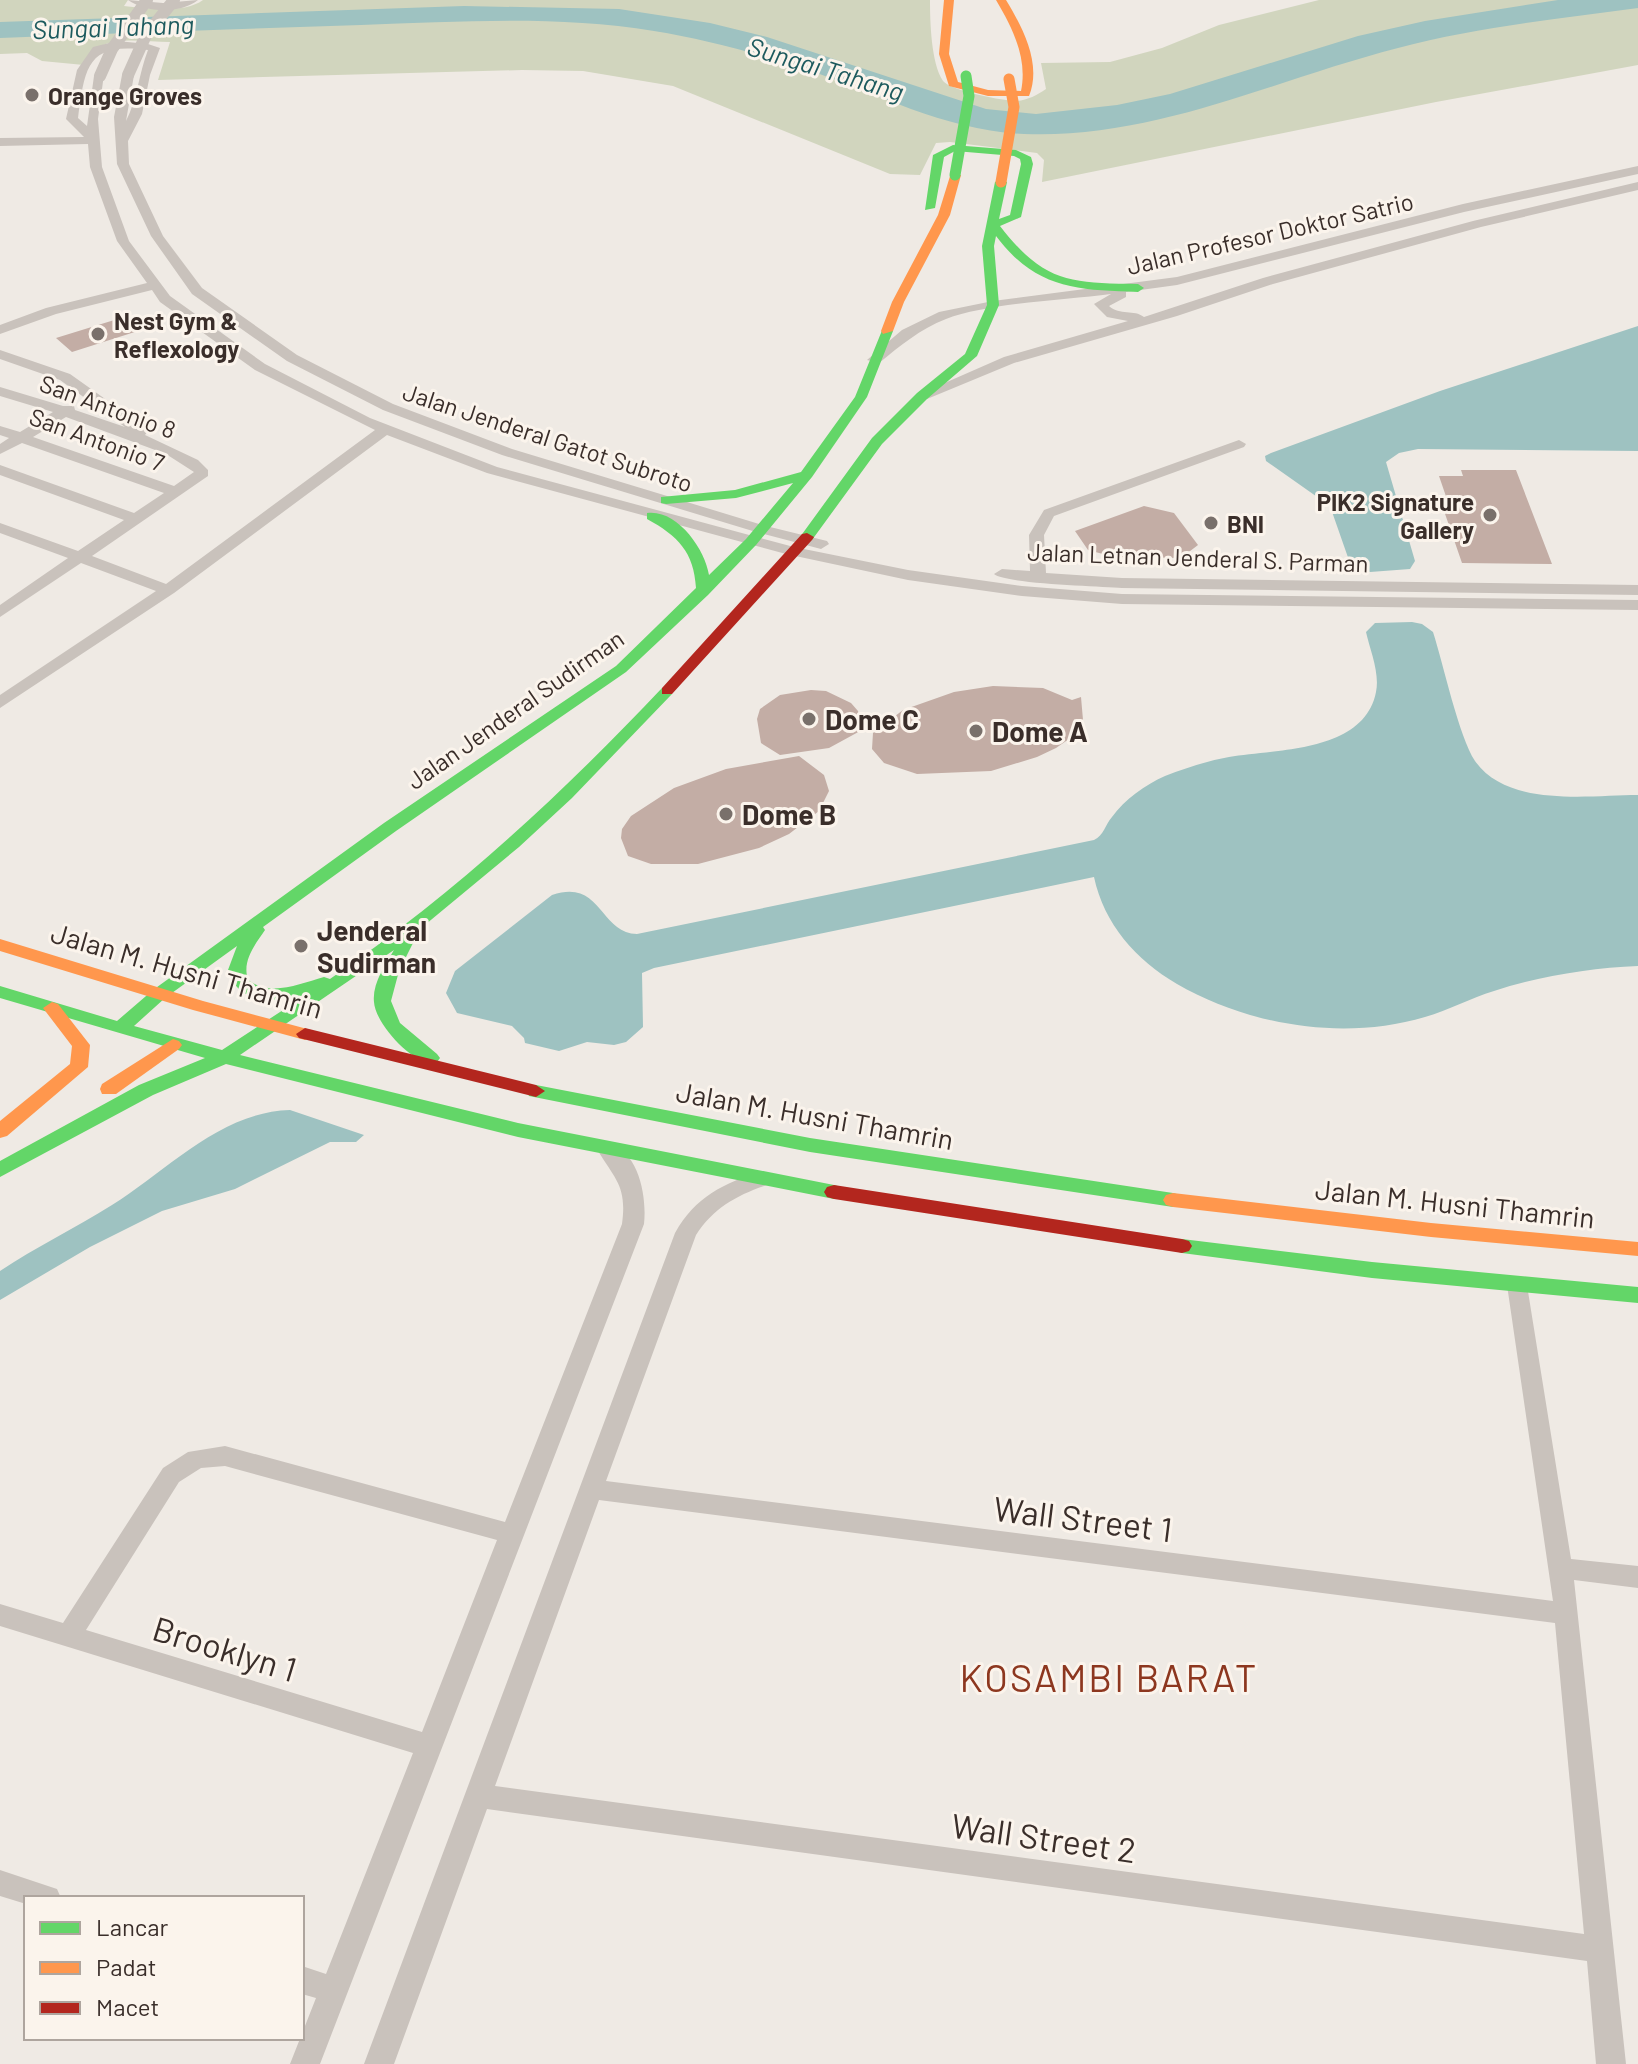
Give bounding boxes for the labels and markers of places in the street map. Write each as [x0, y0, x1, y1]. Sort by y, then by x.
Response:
place label: Orange Groves [48, 81, 202, 110]
marker: Orange Groves [23, 86, 41, 104]
place label: Nest Gym & Reflexology [114, 306, 239, 363]
marker: Nest Gym & Reflexology [89, 325, 107, 343]
place label: PIK2 Signature Gallery [1317, 487, 1474, 544]
marker: PIK2 Signature Gallery [1481, 506, 1499, 524]
place label: BNI [1227, 509, 1264, 538]
marker: BNI [1202, 514, 1220, 532]
place label: Dome C [825, 702, 919, 736]
marker: Dome C [800, 710, 818, 728]
place label: Dome A [992, 714, 1088, 748]
marker: Dome A [967, 722, 985, 740]
place label: Dome B [742, 797, 836, 831]
marker: Dome B [717, 805, 735, 823]
place label: Jenderal Sudirman [317, 913, 436, 979]
marker: Jenderal Sudirman [292, 937, 310, 955]

